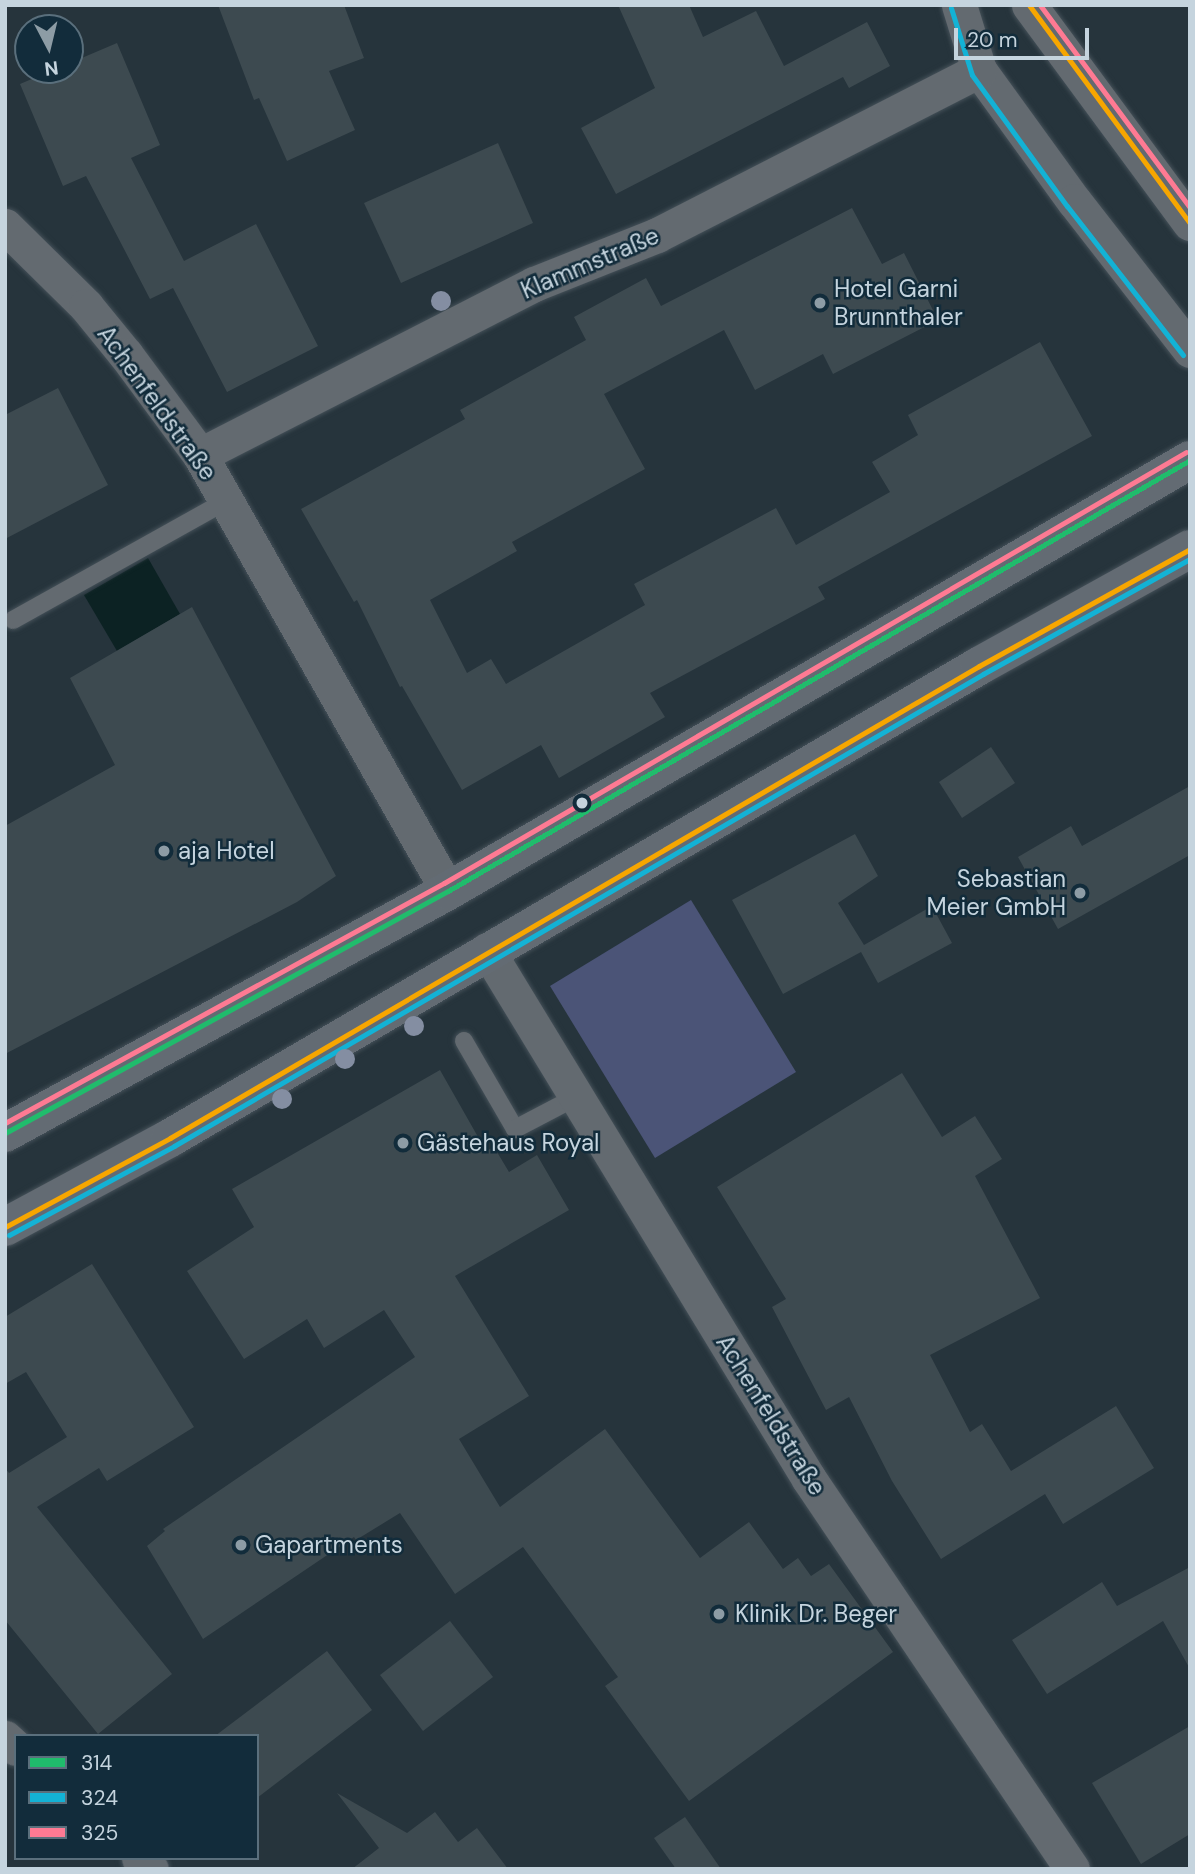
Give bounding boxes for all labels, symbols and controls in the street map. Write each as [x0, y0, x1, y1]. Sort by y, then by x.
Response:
north arrow [14, 14, 84, 84]
scale bar [957, 14, 1092, 58]
text: 20 m [967, 26, 1018, 54]
text: N [43, 55, 60, 82]
street label: Klammstraße [517, 221, 663, 305]
place label: Hotel Garni Brunnthaler [834, 275, 963, 331]
marker: Hotel Garni Brunnthaler [812, 295, 828, 311]
street label: Achenfeldstraße [91, 320, 223, 486]
unlabelled marker [575, 796, 589, 810]
place label: aja Hotel [178, 837, 274, 865]
marker: aja Hotel [156, 843, 172, 859]
place label: Sebastian Meier GmbH [927, 865, 1066, 921]
marker: Sebastian Meier GmbH [1072, 885, 1088, 901]
place label: Gästehaus Royal [417, 1129, 599, 1157]
marker: Gästehaus Royal [395, 1135, 411, 1151]
street label: Achenfeldstraße [710, 1329, 832, 1501]
place label: Gapartments [255, 1531, 403, 1559]
marker: Gapartments [233, 1537, 249, 1553]
place label: Klinik Dr. Beger [735, 1600, 897, 1628]
marker: Klinik Dr. Beger [709, 1604, 729, 1624]
legend [14, 1734, 259, 1860]
text: 314 [81, 1749, 112, 1777]
text: 324 [81, 1784, 118, 1812]
text: 325 [81, 1819, 118, 1847]

